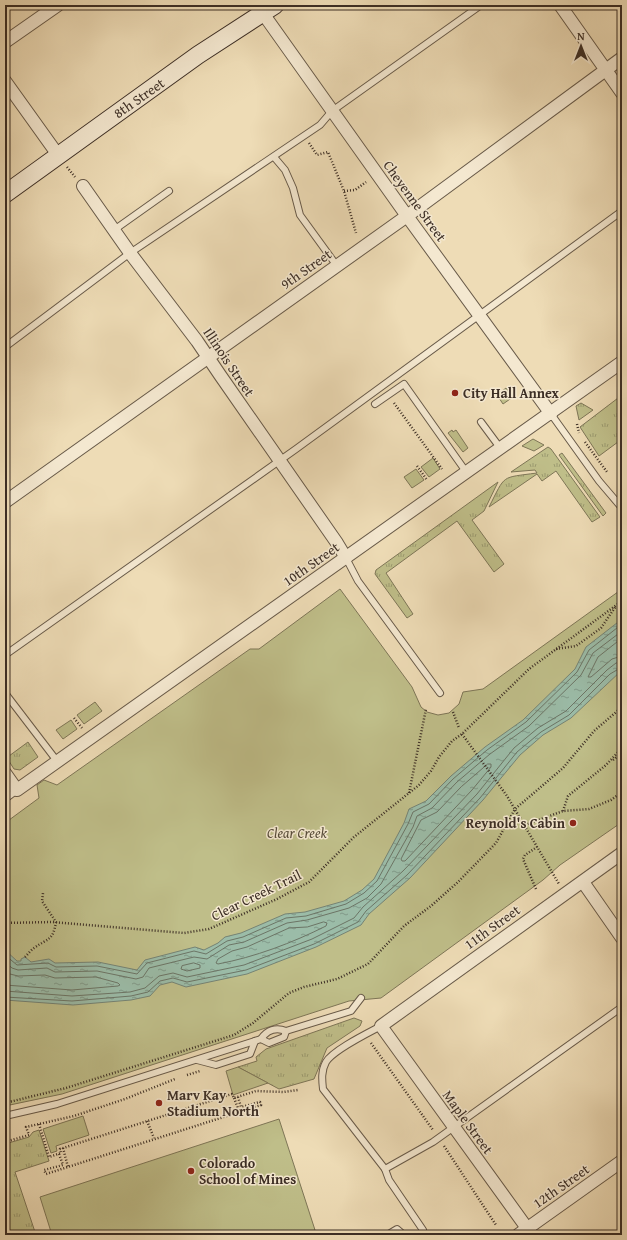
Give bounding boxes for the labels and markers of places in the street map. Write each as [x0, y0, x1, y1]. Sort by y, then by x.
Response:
place label: City Hall Annex [463, 383, 560, 403]
marker: City Hall Annex [450, 388, 460, 398]
place label: Reynold's Cabin [466, 813, 566, 833]
marker: Reynold's Cabin [568, 818, 578, 828]
place label: Marv Kay Stadium North [167, 1085, 260, 1121]
marker: Marv Kay Stadium North [154, 1098, 164, 1108]
place label: Colorado School of Mines [199, 1153, 296, 1189]
marker: Colorado School of Mines [186, 1166, 196, 1176]

